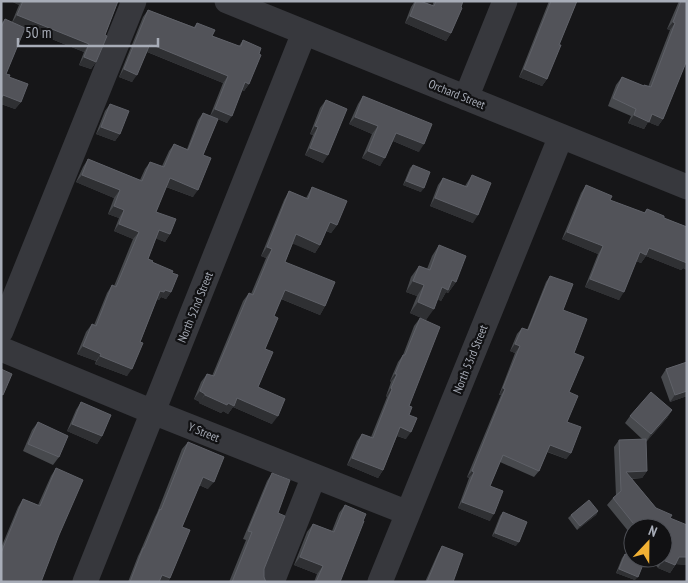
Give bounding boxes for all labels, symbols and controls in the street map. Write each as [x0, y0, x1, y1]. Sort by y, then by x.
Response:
scale bar [18, 15, 158, 47]
text: 50 m [25, 23, 51, 42]
street label: Orchard Street [426, 76, 488, 112]
street label: North 52nd Street [174, 269, 216, 345]
street label: North 53rd Street [449, 322, 491, 396]
street label: Y Street [186, 419, 223, 445]
north arrow [623, 518, 673, 568]
text: N [646, 521, 660, 541]

